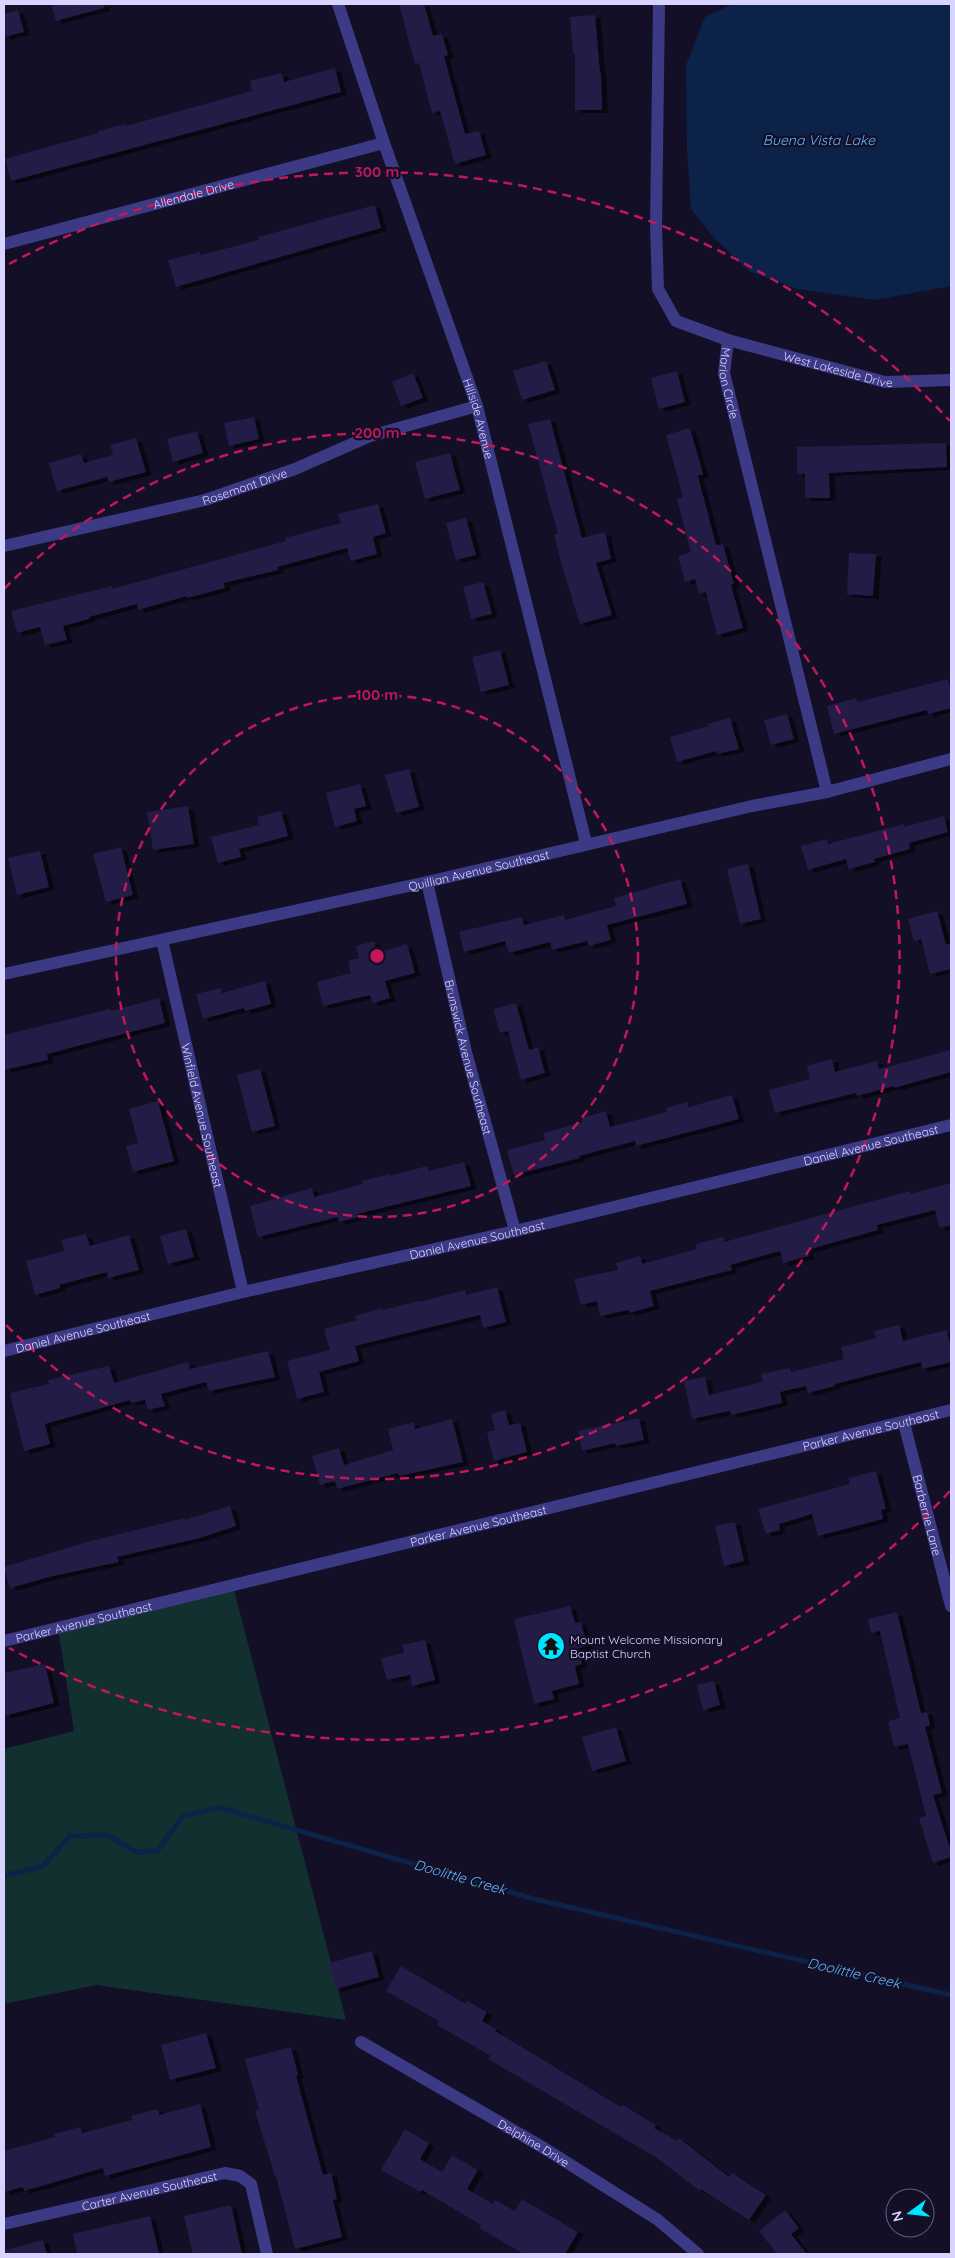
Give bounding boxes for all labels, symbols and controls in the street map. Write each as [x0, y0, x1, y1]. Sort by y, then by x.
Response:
water label: Buena Vista Lake [763, 131, 876, 149]
text: 300 m [355, 162, 399, 181]
street label: Allendale Drive [151, 176, 236, 212]
street label: Marion Circle [716, 347, 743, 420]
street label: West Lakeside Drive [782, 348, 893, 389]
street label: Hillside Avenue [460, 376, 497, 461]
text: 200 m [355, 423, 400, 442]
street label: Rosemont Drive [200, 465, 289, 508]
text: 100 m [356, 685, 398, 704]
street label: Quillian Avenue Southeast [407, 846, 551, 893]
centre of rings [368, 947, 386, 965]
street label: Brunswick Avenue Southeast [442, 978, 496, 1136]
street label: Winfield Avenue Southeast [178, 1042, 226, 1189]
street label: Daniel Avenue Southeast [802, 1121, 940, 1168]
street label: Daniel Avenue Southeast [408, 1217, 546, 1262]
street label: Daniel Avenue Southeast [14, 1308, 152, 1355]
street label: Parker Avenue Southeast [801, 1406, 940, 1453]
street label: Barberrie Lane [910, 1473, 945, 1557]
street label: Parker Avenue Southeast [408, 1502, 548, 1549]
street label: Parker Avenue Southeast [14, 1598, 153, 1645]
temple icon: Mount Welcome Missionary Baptist Church [536, 1631, 566, 1661]
place label: Mount Welcome Missionary Baptist Church [570, 1632, 723, 1661]
water label: Doolittle Creek [412, 1855, 510, 1899]
water label: Doolittle Creek [806, 1954, 904, 1993]
street label: Delphine Drive [495, 2115, 573, 2170]
street label: Carter Avenue Southeast [80, 2168, 218, 2213]
north arrow [885, 2188, 935, 2238]
text: N [887, 2209, 907, 2224]

